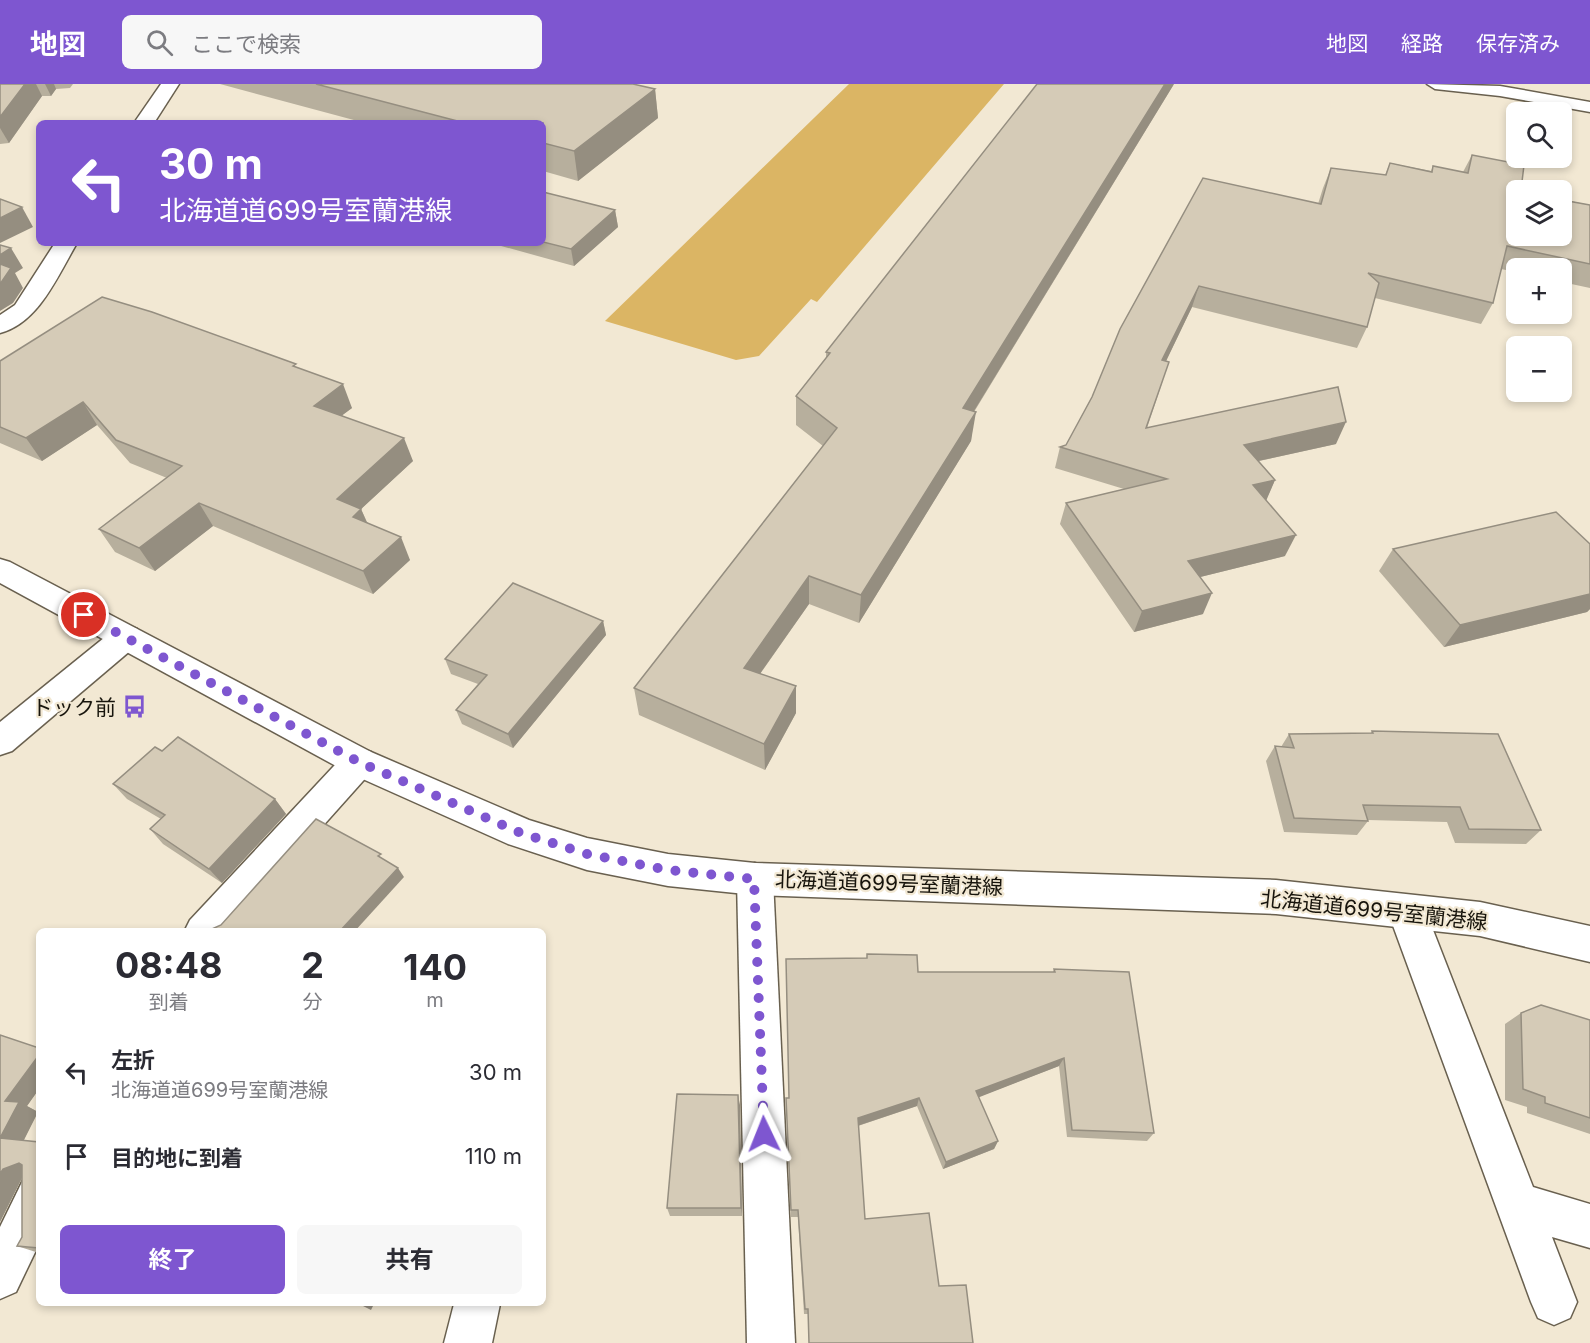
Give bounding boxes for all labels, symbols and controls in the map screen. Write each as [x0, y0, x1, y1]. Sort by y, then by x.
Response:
search box [122, 15, 542, 69]
icon: search [143, 26, 176, 59]
text: 地図 [30, 27, 86, 61]
text: ここで検索 [191, 31, 301, 57]
text: 地図 [1326, 31, 1368, 56]
text: 経路 [1401, 31, 1443, 56]
text: 保存済み [1476, 31, 1560, 56]
map controls [1506, 102, 1572, 402]
button: search [1506, 102, 1572, 168]
text: 30 m [159, 138, 263, 189]
icon: left [60, 144, 138, 222]
button: layers [1506, 180, 1572, 246]
text: 北海道道699号室蘭港線 [159, 194, 452, 227]
button: + [1506, 258, 1572, 324]
button: − [1506, 336, 1572, 402]
pin [58, 589, 109, 640]
icon: arrive [67, 598, 100, 631]
bus stop icon: ドック前 [121, 694, 147, 720]
place label: ドック前 [32, 695, 116, 720]
street label: 北海道道699号室蘭港線 [775, 867, 1003, 899]
street label: 北海道道699号室蘭港線 [1259, 886, 1489, 934]
text: 08:48 [115, 943, 222, 987]
text: 2 [301, 943, 324, 987]
text: 140 [403, 945, 467, 989]
text: m [426, 988, 444, 1012]
text: 到着 [149, 990, 189, 1014]
text: 分 [303, 990, 323, 1014]
text: 左折 [111, 1047, 155, 1073]
icon: left [60, 1056, 93, 1089]
text: 30 m [469, 1059, 522, 1085]
text: 北海道道699号室蘭港線 [111, 1078, 328, 1102]
position arrow [732, 1102, 796, 1166]
icon: arrive [60, 1140, 93, 1173]
text: 110 m [465, 1143, 522, 1169]
text: 目的地に到着 [111, 1145, 243, 1171]
button: 終了 [60, 1225, 285, 1294]
button: 共有 [297, 1225, 522, 1294]

